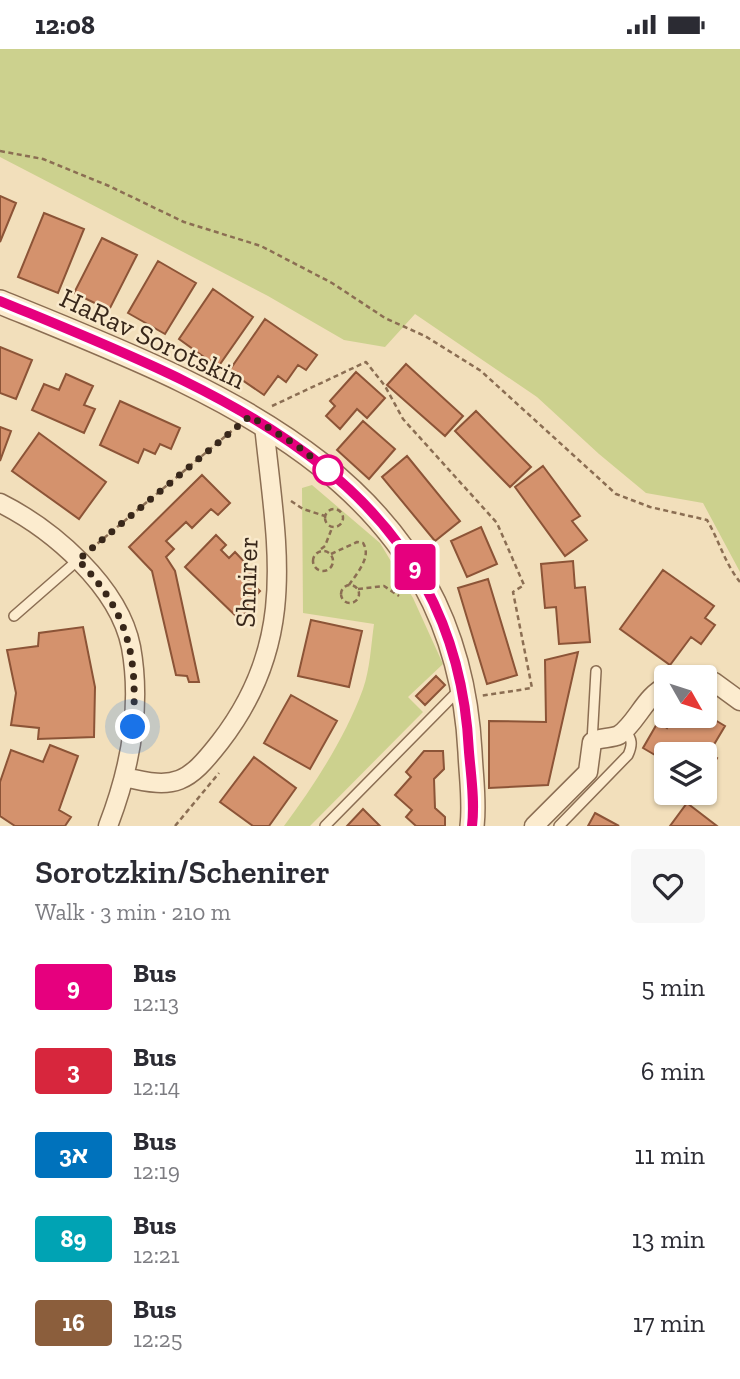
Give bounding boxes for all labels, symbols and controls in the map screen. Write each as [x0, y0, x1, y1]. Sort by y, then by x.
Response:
text: 12:08 [35, 9, 95, 41]
street label: HaRav Sorotskin [55, 281, 251, 396]
unlabelled marker [313, 455, 343, 485]
street label: Shnirer [228, 536, 265, 628]
line badge: 9 [392, 544, 438, 590]
text: 9 [409, 552, 421, 581]
north arrow [654, 665, 718, 728]
map controls [654, 665, 717, 805]
your location [115, 709, 150, 744]
button: layers [654, 742, 717, 805]
button: heart [631, 849, 705, 923]
text: Sorotzkin/Schenirer [35, 852, 330, 891]
text: Walk · 3 min · 210 m [35, 898, 231, 926]
text: Bus [133, 957, 176, 989]
text: 5 min [641, 971, 705, 1003]
text: 9 [67, 972, 80, 1001]
text: 12:13 [133, 989, 179, 1017]
text: Bus [133, 1041, 176, 1073]
text: 6 min [641, 1055, 705, 1087]
text: 3 [67, 1056, 80, 1085]
text: 12:14 [133, 1073, 180, 1101]
text: Bus [133, 1125, 176, 1157]
text: 11 min [634, 1139, 705, 1171]
text: 3א [59, 1140, 88, 1169]
text: 12:19 [133, 1157, 180, 1185]
text: Bus [133, 1209, 176, 1241]
text: 13 min [632, 1223, 705, 1255]
text: 89 [61, 1224, 86, 1253]
text: 12:21 [133, 1241, 180, 1269]
text: Bus [133, 1293, 176, 1325]
text: 17 min [633, 1307, 705, 1339]
text: 16 [62, 1308, 85, 1337]
text: 12:25 [133, 1325, 182, 1353]

